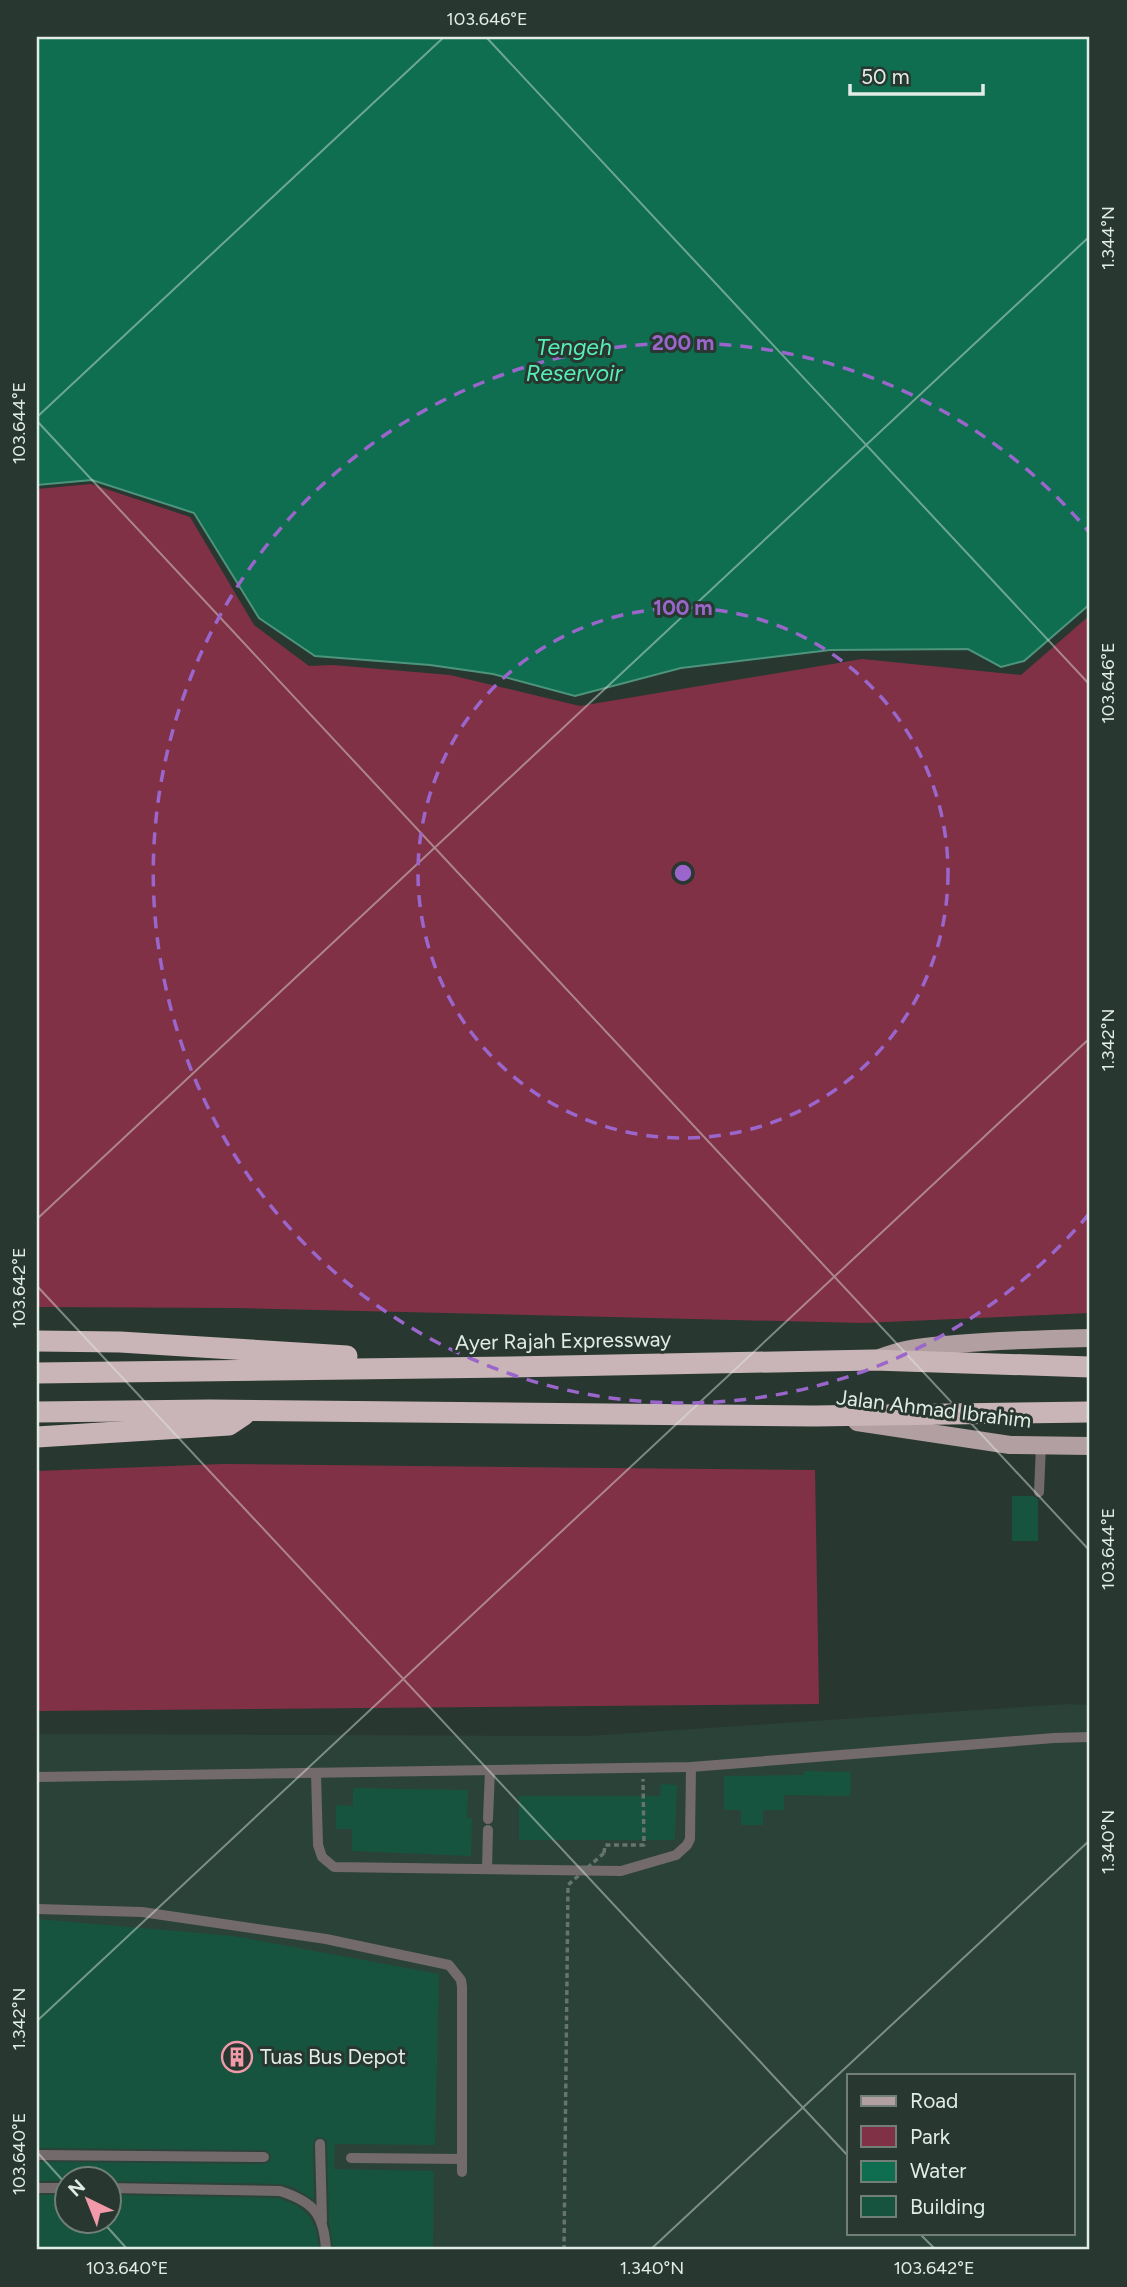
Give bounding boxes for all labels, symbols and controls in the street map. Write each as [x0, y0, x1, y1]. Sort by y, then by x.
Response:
text: 103.646°E [446, 8, 528, 30]
scale bar [850, 52, 984, 96]
text: 50 m [861, 64, 910, 89]
text: 1.344°N [1097, 206, 1119, 270]
text: 200 m [652, 330, 714, 355]
water label: Tengeh Reservoir [526, 333, 623, 387]
text: 103.644°E [8, 382, 30, 464]
text: 100 m [653, 595, 713, 620]
text: 103.646°E [1097, 642, 1119, 724]
centre of rings [671, 861, 695, 885]
text: 1.342°N [1097, 1009, 1119, 1071]
text: 103.642°E [8, 1247, 30, 1329]
street label: Ayer Rajah Expressway [455, 1326, 671, 1355]
street label: Jalan Ahmad Ibrahim [835, 1384, 1033, 1433]
text: 103.644°E [1097, 1508, 1119, 1590]
text: 1.340°N [1097, 1810, 1119, 1874]
text: 1.342°N [8, 1988, 30, 2050]
building icon: Tuas Bus Depot [220, 2040, 254, 2074]
place label: Tuas Bus Depot [260, 2044, 406, 2069]
legend [847, 2074, 1074, 2234]
text: Road [910, 2088, 958, 2113]
text: 103.640°E [8, 2113, 30, 2195]
text: Park [910, 2124, 951, 2149]
text: Water [910, 2158, 966, 2183]
north arrow [52, 2164, 122, 2234]
text: N [64, 2175, 90, 2201]
text: Building [910, 2194, 985, 2219]
text: 103.640°E [86, 2257, 168, 2279]
text: 1.340°N [620, 2257, 684, 2279]
text: 103.642°E [893, 2257, 975, 2279]

